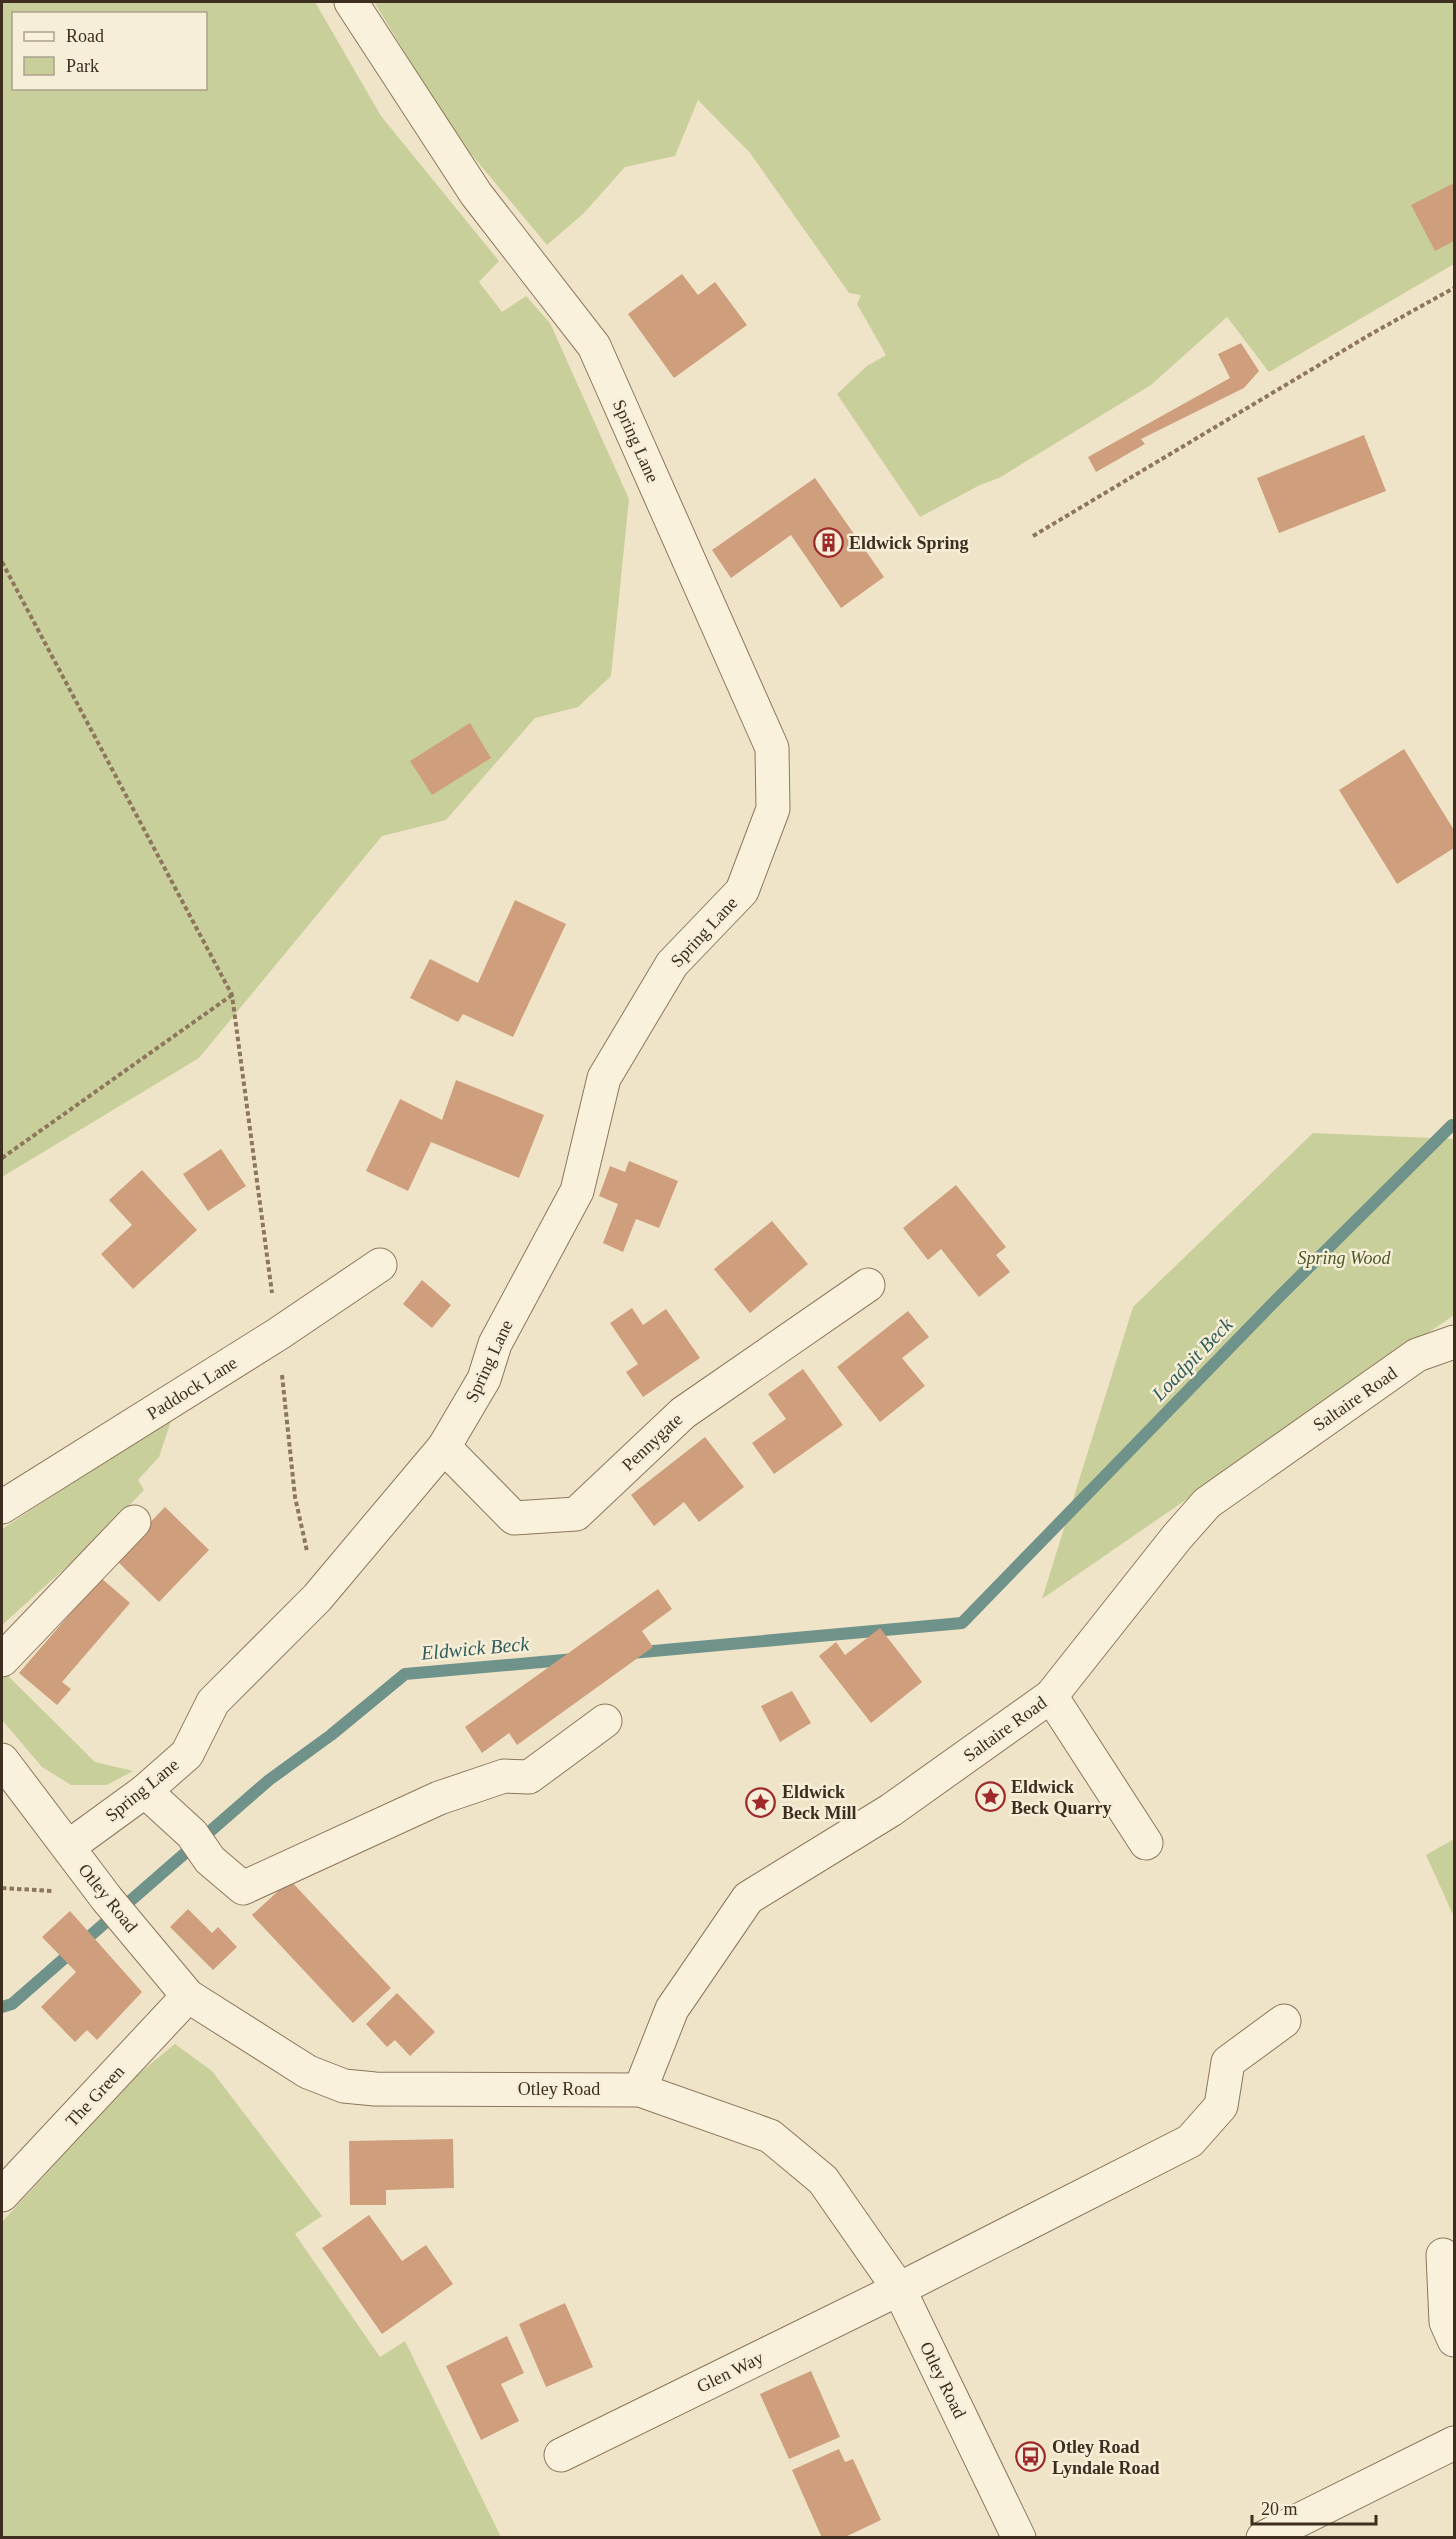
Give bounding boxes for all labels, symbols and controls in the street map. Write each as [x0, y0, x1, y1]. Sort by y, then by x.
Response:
legend [12, 12, 207, 90]
text: Road [66, 26, 104, 46]
text: Park [66, 56, 99, 76]
street label: Spring Lane [609, 397, 663, 485]
building icon: Eldwick Spring [812, 527, 844, 559]
place label: Eldwick Spring [849, 533, 969, 553]
street label: Spring Lane [667, 893, 741, 971]
park label: Spring Wood [1298, 1248, 1391, 1268]
water label: Loadpit Beck [1147, 1312, 1238, 1406]
street label: Spring Lane [461, 1317, 517, 1405]
street label: Paddock Lane [143, 1352, 241, 1424]
street label: Saltaire Road [1309, 1363, 1401, 1435]
street label: Pennygate [618, 1409, 686, 1475]
water label: Eldwick Beck [419, 1632, 531, 1664]
street label: Saltaire Road [960, 1692, 1050, 1766]
street label: Spring Lane [101, 1754, 183, 1826]
place label: Eldwick Beck Quarry [1011, 1777, 1112, 1818]
place icon: Eldwick Beck Quarry [974, 1781, 1006, 1813]
place label: Eldwick Beck Mill [782, 1782, 857, 1823]
place icon: Eldwick Beck Mill [745, 1786, 777, 1818]
street label: Otley Road [74, 1860, 142, 1936]
street label: The Green [62, 2061, 128, 2131]
street label: Otley Road [518, 2079, 600, 2099]
street label: Otley Road [916, 2339, 970, 2421]
street label: Glen Way [693, 2347, 767, 2397]
place label: Otley Road Lyndale Road [1052, 2437, 1160, 2478]
bus stop icon: Otley Road Lyndale Road [1015, 2441, 1047, 2473]
scale bar [1252, 2488, 1376, 2526]
text: 20 m [1261, 2499, 1298, 2519]

